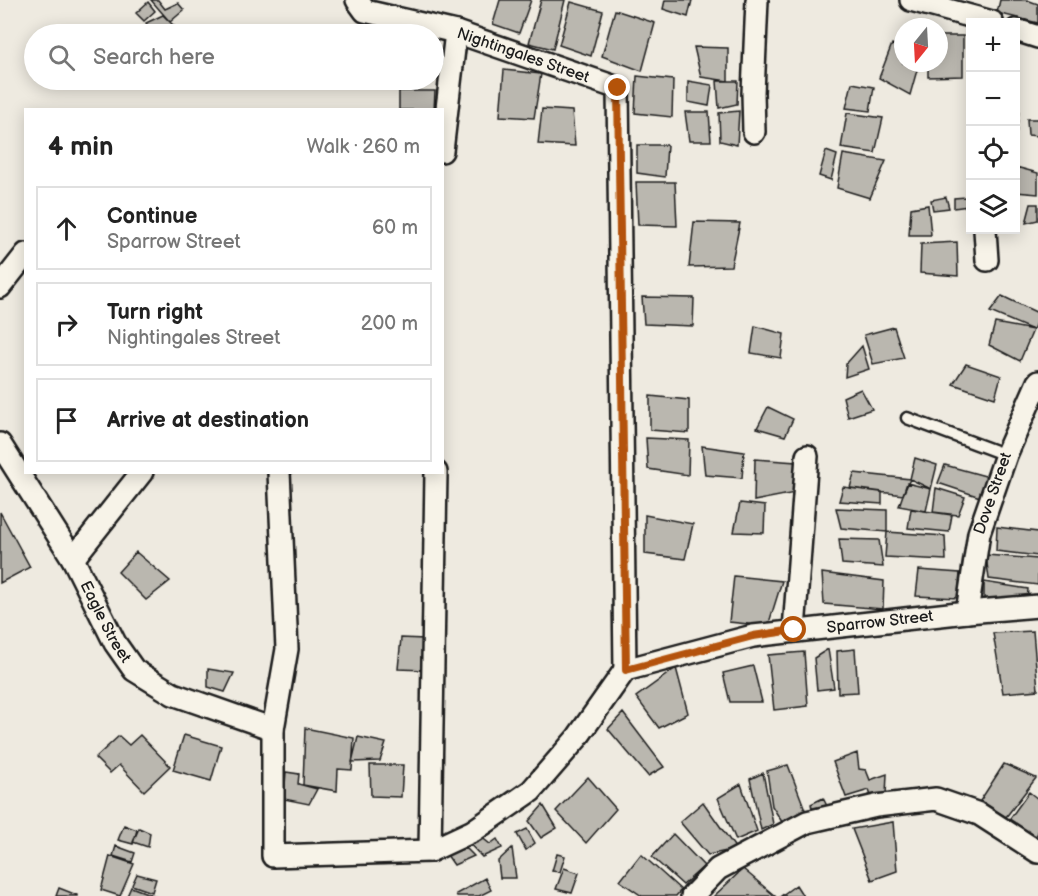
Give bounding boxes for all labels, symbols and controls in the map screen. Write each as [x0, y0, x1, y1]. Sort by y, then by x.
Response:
north arrow [894, 18, 948, 72]
map controls [966, 18, 1020, 234]
button: + [966, 18, 1020, 72]
search box [24, 24, 444, 90]
street label: Nightingales Street [454, 24, 592, 87]
icon: search [45, 41, 78, 74]
text: Search here [93, 44, 215, 71]
button: − [966, 72, 1020, 126]
route end [604, 74, 630, 100]
button: locate [966, 126, 1020, 180]
text: 4 min [48, 132, 113, 163]
text: Walk · 260 m [307, 135, 420, 159]
button: layers [966, 180, 1020, 234]
text: Continue [107, 203, 197, 230]
icon: ahead [50, 212, 83, 245]
text: 60 m [372, 216, 418, 240]
text: Sparrow Street [107, 230, 241, 254]
text: Turn right [107, 299, 203, 326]
icon: right [50, 308, 83, 341]
text: 200 m [361, 312, 418, 336]
text: Nightingales Street [107, 326, 280, 350]
icon: arrive [50, 404, 83, 437]
text: Arrive at destination [107, 407, 309, 434]
street label: Dove Street [970, 450, 1016, 537]
street label: Eagle Street [76, 578, 135, 666]
street label: Sparrow Street [826, 606, 934, 637]
route start [780, 616, 806, 642]

